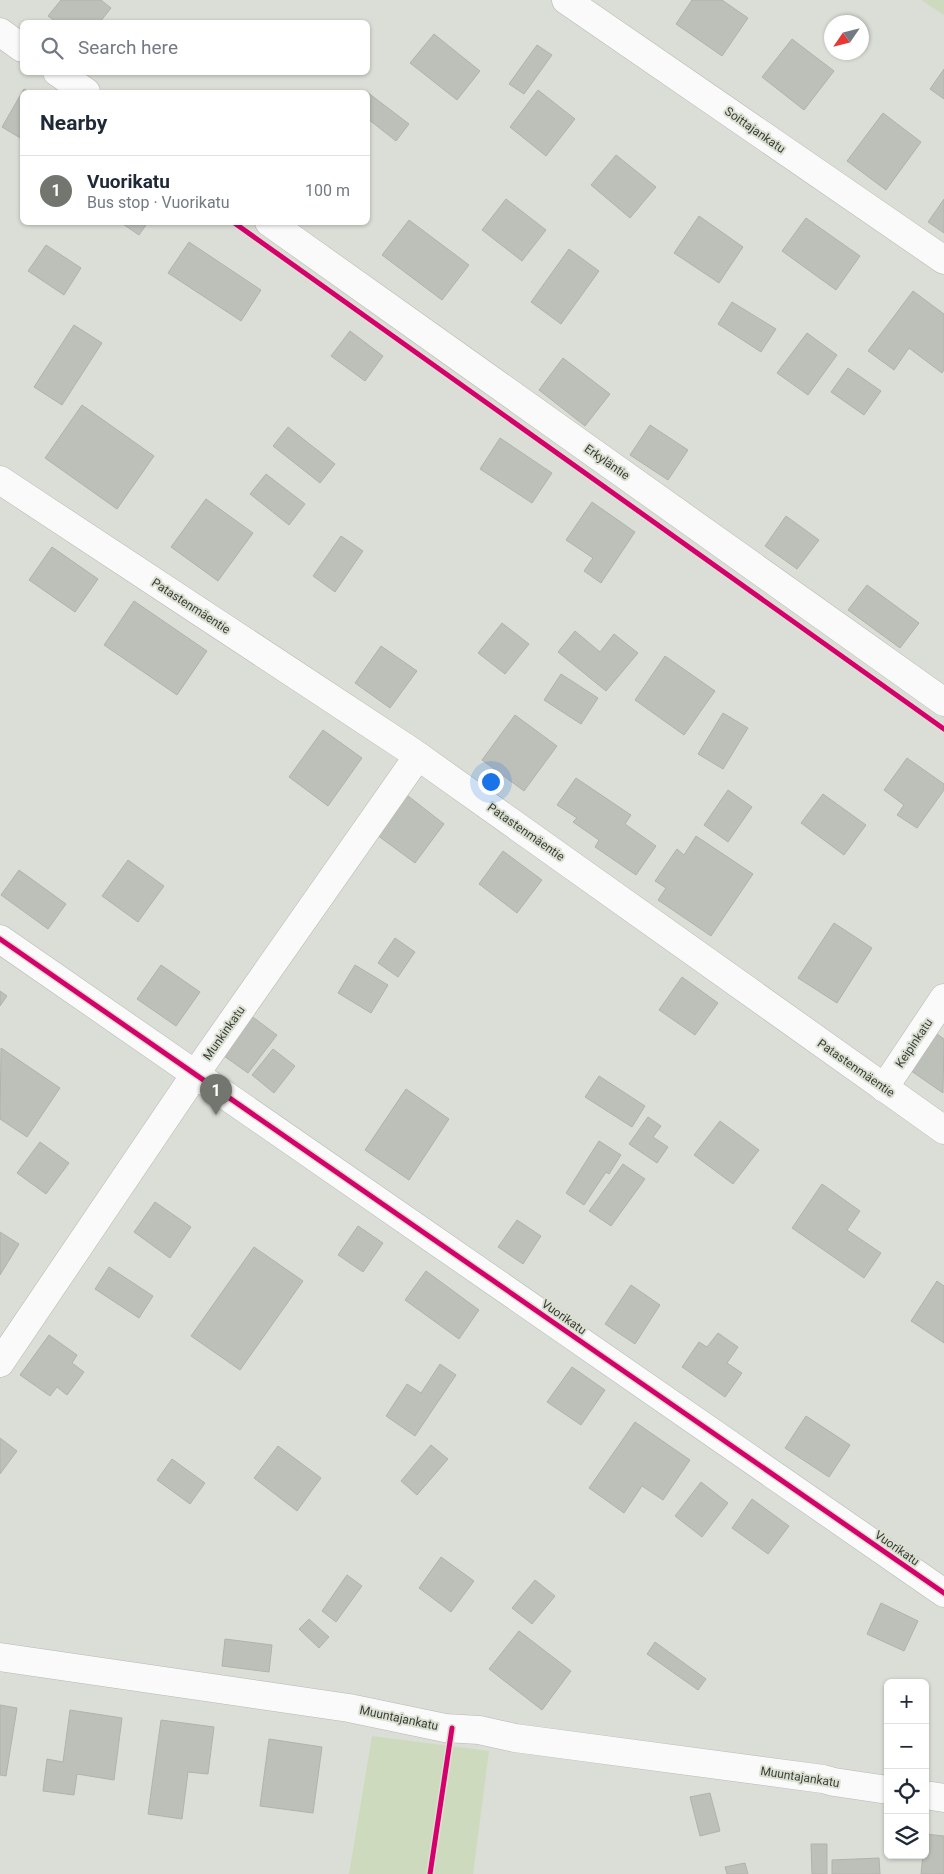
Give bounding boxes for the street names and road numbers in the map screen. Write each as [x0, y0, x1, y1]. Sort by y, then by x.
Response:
street label: Soittajankatu [722, 104, 788, 156]
street label: Erkyläntie [582, 441, 632, 483]
street label: Patastenmäentie [149, 575, 233, 637]
street label: Patastenmäentie [485, 800, 567, 864]
street label: Munkinkatu [200, 1003, 248, 1063]
street label: Keipinkatu [893, 1016, 935, 1070]
street label: Patastenmäentie [815, 1036, 897, 1100]
street label: Vuorikatu [539, 1297, 589, 1337]
street label: Vuorikatu [872, 1528, 922, 1568]
street label: Muuntajankatu [358, 1703, 440, 1733]
street label: Muuntajankatu [759, 1764, 841, 1790]

